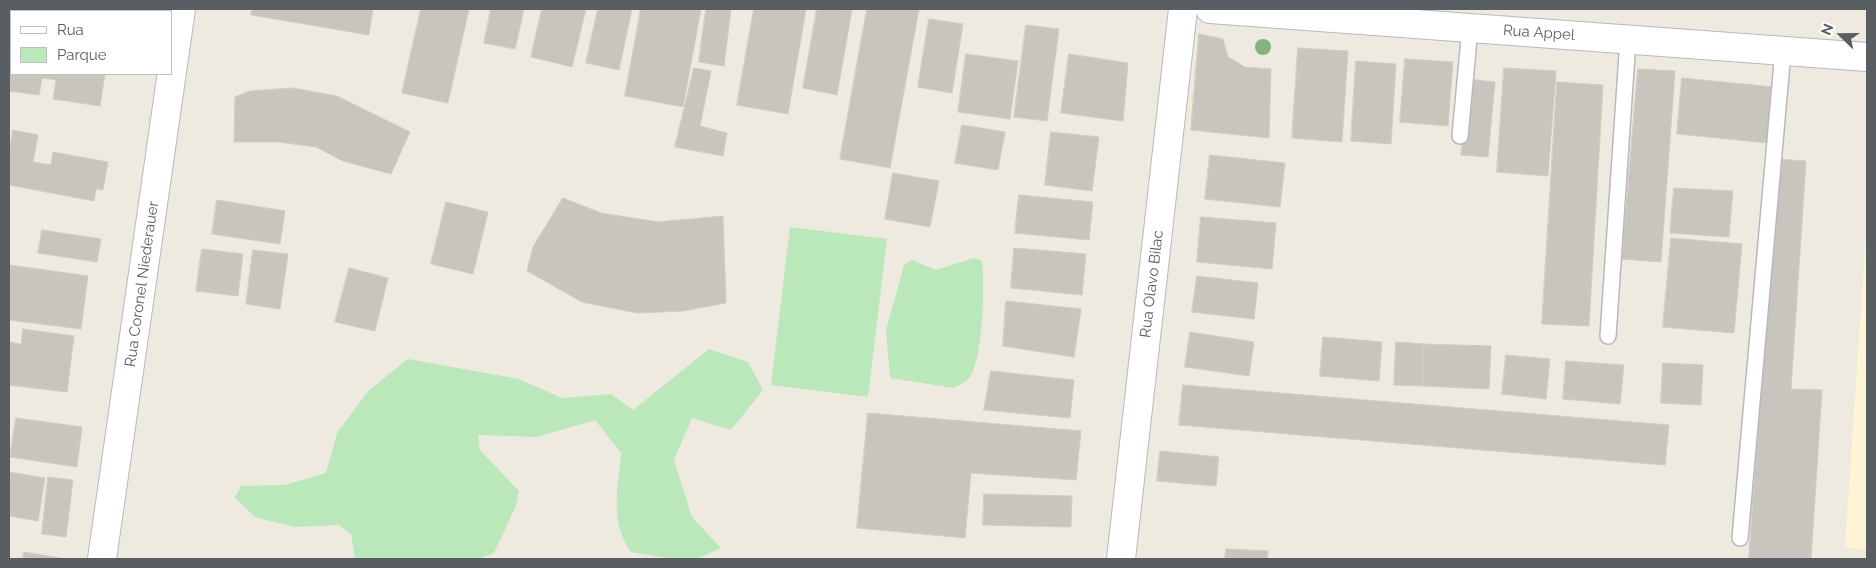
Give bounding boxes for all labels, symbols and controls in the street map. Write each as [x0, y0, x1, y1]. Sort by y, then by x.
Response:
legend [10, 10, 172, 75]
north arrow [1816, 10, 1866, 60]
text: Rua [57, 21, 84, 39]
text: N [1818, 21, 1837, 37]
street label: Rua Appel [1502, 22, 1576, 44]
text: Parque [57, 46, 106, 64]
street label: Rua Coronel Niederauer [121, 200, 163, 368]
street label: Rua Olavo Bilac [1136, 229, 1168, 339]

